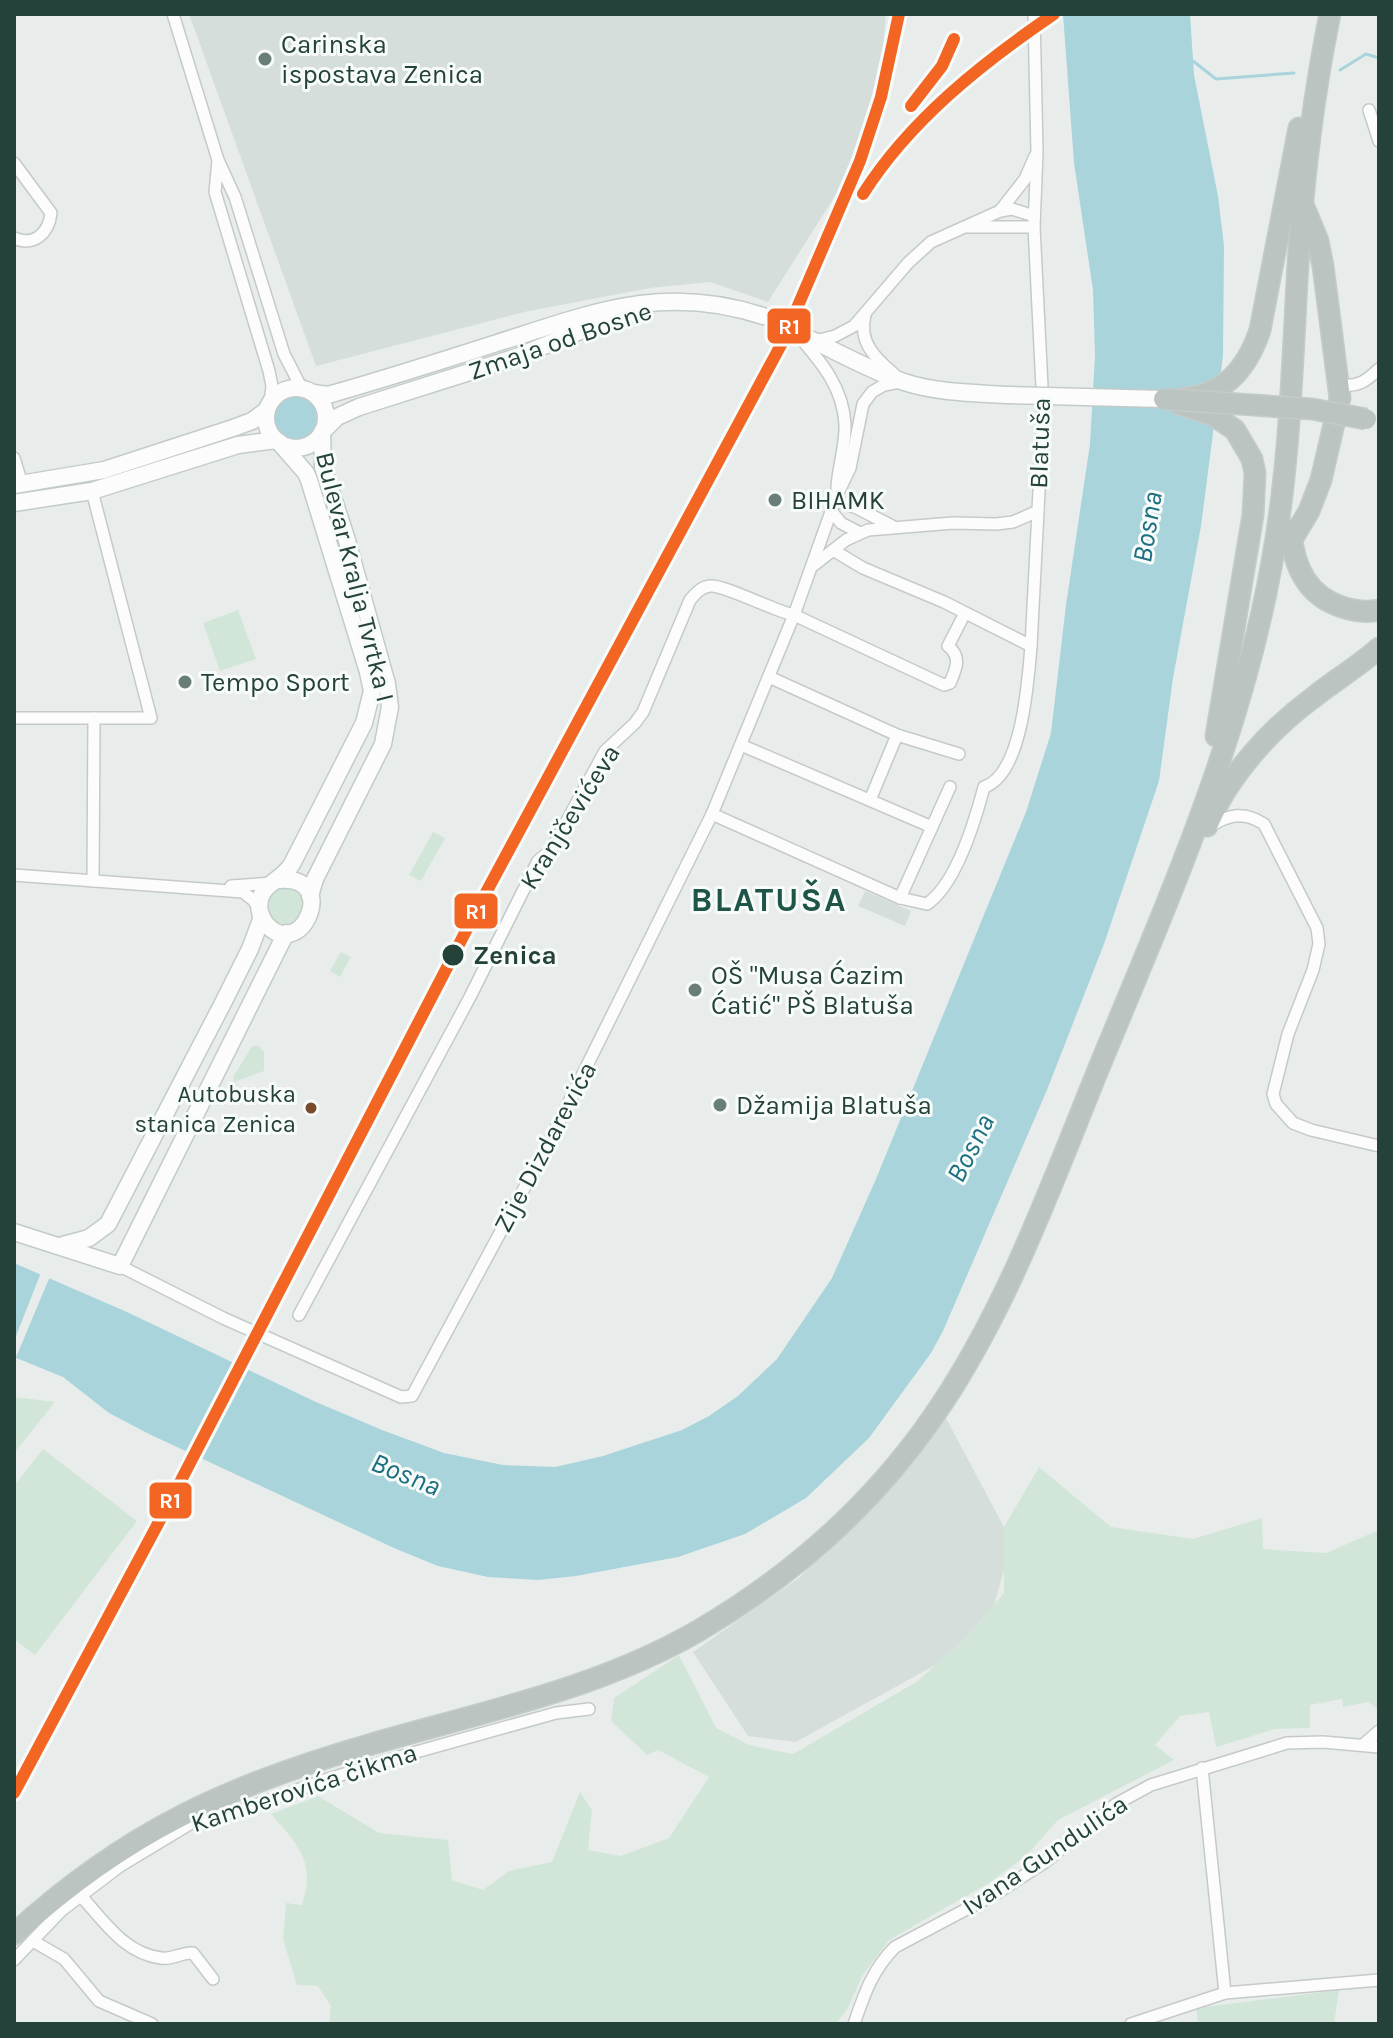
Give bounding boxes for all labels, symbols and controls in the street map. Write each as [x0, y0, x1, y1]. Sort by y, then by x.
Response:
place label: Carinska ispostava Zenica [281, 29, 483, 90]
marker: Carinska ispostava Zenica [256, 50, 274, 68]
street label: Zmaja od Bosne [464, 295, 656, 387]
line badge: R1 [766, 307, 812, 345]
text: R1 [778, 314, 800, 340]
street label: Blatuša [1023, 397, 1057, 489]
street label: Bulevar Kralja Tvrtka I [309, 449, 401, 705]
place label: BIHAMK [791, 485, 885, 516]
water label: Bosna [1125, 489, 1169, 565]
marker: BIHAMK [766, 491, 784, 509]
place label: Tempo Sport [201, 667, 350, 698]
marker: Tempo Sport [176, 673, 194, 691]
street label: Kranjčevićeva [513, 739, 627, 895]
district label: BLATUŠA [690, 879, 848, 920]
line badge: R1 [453, 892, 499, 930]
text: R1 [465, 899, 487, 925]
place label: Zenica [473, 940, 557, 971]
marker: Zenica [440, 942, 466, 968]
place label: OŠ "Musa Ćazim Ćatić" PŠ Blatuša [711, 959, 914, 1021]
marker: OŠ "Musa Ćazim Ćatić" PŠ Blatuša [686, 981, 704, 999]
street label: Zije Dizdarevića [487, 1056, 603, 1238]
place label: Autobuska stanica Zenica [134, 1080, 296, 1138]
place label: Džamija Blatuša [736, 1090, 932, 1121]
marker: Džamija Blatuša [711, 1096, 729, 1114]
marker: Autobuska stanica Zenica [303, 1100, 319, 1116]
water label: Bosna [939, 1108, 1001, 1188]
water label: Bosna [366, 1445, 446, 1503]
line badge: R1 [148, 1481, 193, 1520]
text: R1 [159, 1488, 181, 1514]
street label: Kamberovića čikma [187, 1737, 421, 1839]
street label: Ivana Gundulića [956, 1788, 1134, 1922]

